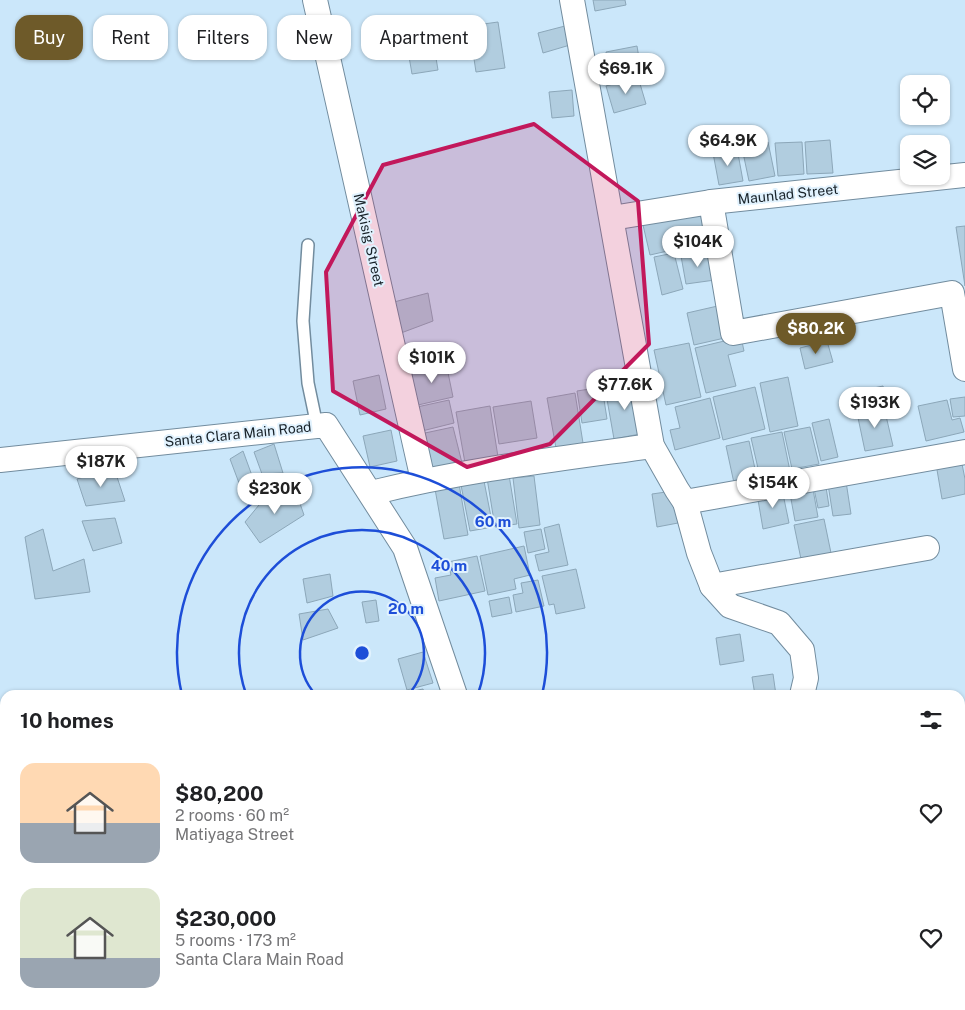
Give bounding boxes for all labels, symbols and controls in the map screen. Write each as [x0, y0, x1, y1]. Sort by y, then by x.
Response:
chip: Buy [15, 15, 83, 60]
chip: Rent [93, 15, 168, 60]
chip: Filters [178, 15, 267, 60]
chip: New [277, 15, 351, 60]
chip: Apartment [361, 15, 487, 60]
pin: $69.1K [585, 52, 667, 95]
text: $69.1K [599, 59, 653, 78]
map controls [900, 75, 950, 185]
button: locate [900, 75, 950, 125]
pin: $64.9K [687, 124, 769, 167]
text: $64.9K [699, 131, 757, 150]
button: layers [900, 135, 950, 185]
street label: Maunlad Street [737, 181, 839, 207]
street label: Makisig Street [351, 192, 387, 288]
pin: $104K [663, 226, 733, 268]
text: $104K [673, 232, 723, 251]
pin: $80.2K [775, 312, 857, 355]
text: $80.2K [787, 319, 845, 338]
pin: $101K [397, 342, 467, 384]
text: $101K [409, 348, 455, 367]
pin: $77.6K [584, 368, 666, 411]
text: $77.6K [597, 375, 653, 394]
pin: $193K [840, 386, 910, 429]
text: $193K [850, 393, 900, 412]
street label: Santa Clara Main Road [164, 418, 312, 450]
pin: $187K [66, 446, 136, 488]
text: $187K [76, 452, 126, 471]
pin: $154K [738, 466, 808, 509]
pin: $230K [240, 472, 310, 515]
text: $154K [748, 473, 798, 492]
text: $230K [248, 479, 302, 498]
text: 60 m [475, 513, 511, 530]
text: 40 m [431, 557, 467, 574]
text: 20 m [388, 600, 424, 617]
centre of rings [353, 644, 371, 662]
icon: filters [917, 706, 945, 734]
text: 10 homes [20, 708, 114, 733]
text: $80,200 [175, 781, 263, 806]
icon: home [60, 783, 120, 843]
icon: heart [917, 799, 945, 827]
text: 2 rooms · 60 m² [175, 806, 289, 825]
text: Matiyaga Street [175, 825, 294, 844]
text: $230,000 [175, 906, 276, 931]
icon: home [60, 908, 120, 968]
icon: heart [917, 924, 945, 952]
text: 5 rooms · 173 m² [175, 931, 296, 950]
text: Santa Clara Main Road [175, 950, 344, 969]

